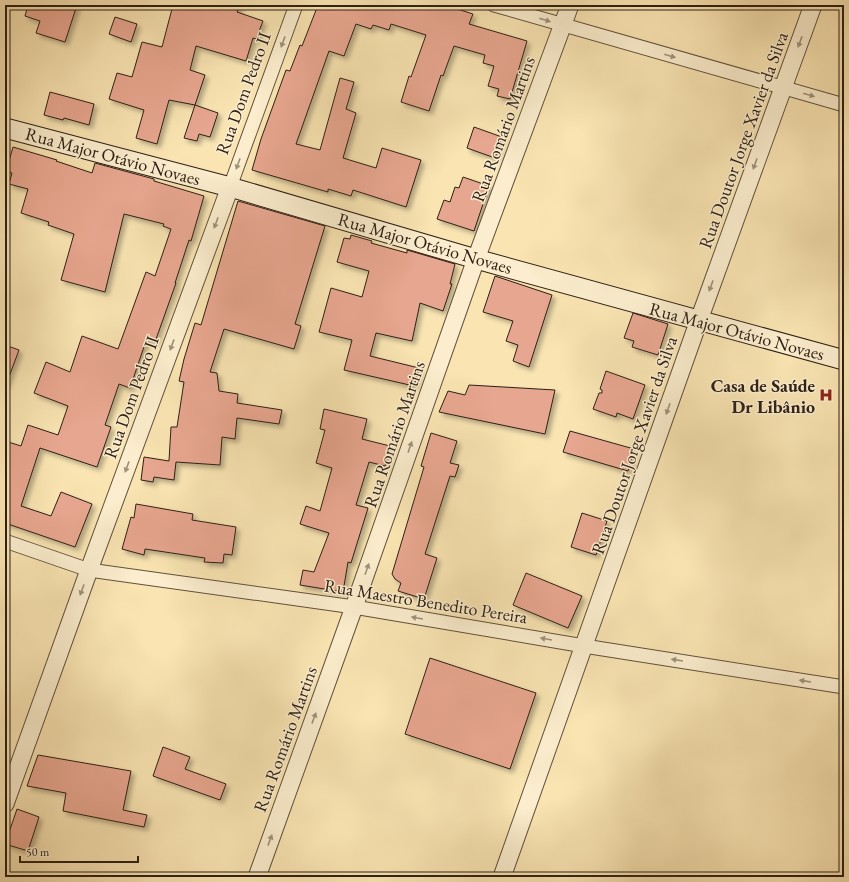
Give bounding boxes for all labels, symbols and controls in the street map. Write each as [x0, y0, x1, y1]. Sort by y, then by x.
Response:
one-way arrow [539, 17, 551, 23]
street label: Rua Dom Pedro II [210, 28, 276, 158]
street label: Rua Doutor Jorge Xavier da Silva [693, 28, 793, 252]
one-way arrow [279, 36, 285, 48]
one-way arrow [796, 36, 802, 48]
street label: Rua Romário Martins [466, 53, 540, 205]
one-way arrow [664, 53, 676, 59]
one-way arrow [803, 92, 815, 98]
street label: Rua Major Otávio Novaes [23, 122, 203, 190]
one-way arrow [235, 158, 241, 170]
one-way arrow [752, 158, 758, 170]
street label: Rua Major Otávio Novaes [335, 207, 515, 279]
one-way arrow [213, 218, 219, 230]
one-way arrow [708, 281, 714, 293]
street label: Rua Major Otávio Novaes [647, 297, 827, 365]
street label: Rua Dom Pedro II [98, 332, 164, 462]
street label: Rua Doutor Jorge Xavier da Silva [586, 332, 682, 557]
one-way arrow [168, 340, 174, 352]
street label: Rua Romário Martins [358, 358, 430, 510]
place label: Casa de Saúde Dr Libânio [711, 374, 815, 418]
hospital icon: Casa de Saúde Dr Libânio [818, 387, 834, 403]
one-way arrow [664, 403, 670, 415]
one-way arrow [408, 440, 414, 452]
one-way arrow [123, 462, 129, 474]
one-way arrow [365, 563, 371, 575]
street label: Rua Maestro Benedito Pereira [323, 574, 530, 629]
one-way arrow [79, 584, 85, 596]
one-way arrow [411, 614, 424, 620]
one-way arrow [540, 636, 552, 642]
one-way arrow [671, 657, 683, 663]
street label: Rua Romário Martins [248, 663, 322, 815]
one-way arrow [799, 678, 812, 684]
one-way arrow [311, 712, 317, 724]
one-way arrow [267, 834, 273, 846]
scale bar [20, 838, 138, 864]
text: 50 m [26, 844, 50, 860]

